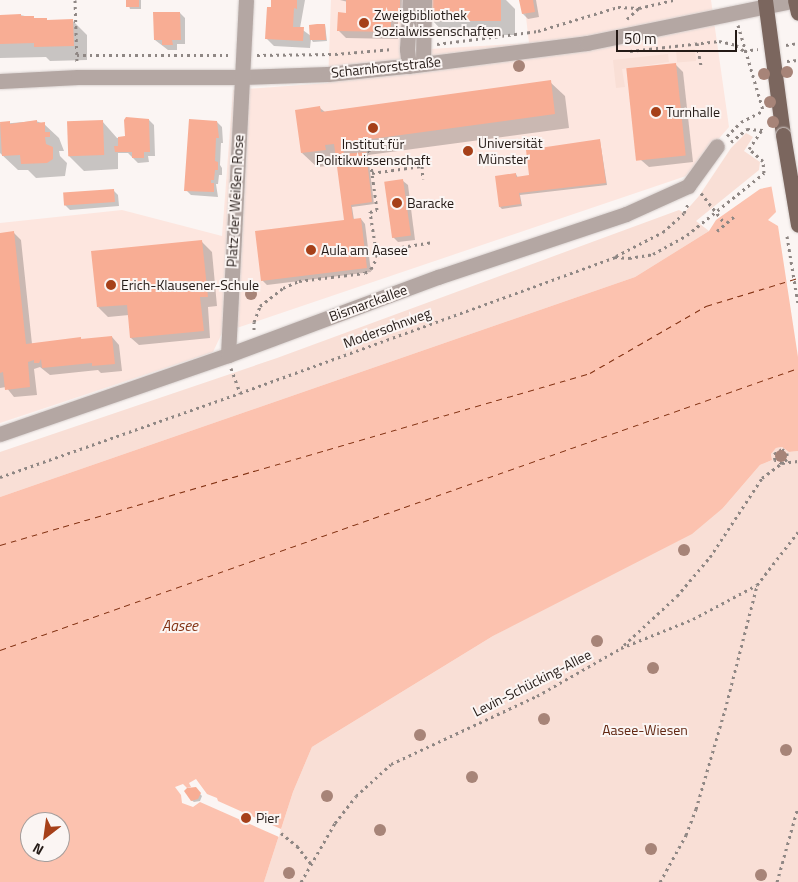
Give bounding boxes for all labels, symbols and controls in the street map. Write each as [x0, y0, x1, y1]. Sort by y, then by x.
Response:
place label: Zweigbibliothek Sozialwissenschaften [374, 7, 501, 40]
marker: Zweigbibliothek Sozialwissenschaften [358, 17, 370, 29]
scale bar [618, 20, 739, 52]
text: 50 m [624, 27, 657, 50]
street label: Scharnhorststraße [330, 53, 442, 81]
place label: Turnhalle [666, 104, 720, 120]
marker: Turnhalle [650, 106, 662, 118]
marker: Institut für Politikwissenschaft [367, 122, 379, 134]
street label: Platz der Weißen Rose [223, 134, 247, 268]
place label: Universität Münster [478, 135, 543, 168]
place label: Institut für Politikwissenschaft [316, 136, 430, 168]
marker: Universität Münster [462, 145, 474, 157]
place label: Baracke [407, 195, 454, 211]
marker: Baracke [391, 197, 403, 209]
place label: Aula am Aasee [321, 242, 408, 258]
marker: Aula am Aasee [305, 244, 317, 256]
place label: Erich-Klausener-Schule [121, 277, 259, 293]
marker: Erich-Klausener-Schule [105, 279, 117, 291]
street label: Bismarckallee [327, 281, 409, 325]
street label: Modersohnweg [341, 304, 433, 352]
water label: Aasee [162, 617, 198, 635]
street label: Levin-Schücking-Allee [470, 646, 594, 720]
park label: Aasee-Wiesen [602, 722, 688, 738]
place label: Pier [256, 810, 279, 826]
north arrow [20, 812, 70, 862]
marker: Pier [240, 812, 252, 824]
text: N [28, 838, 47, 861]

